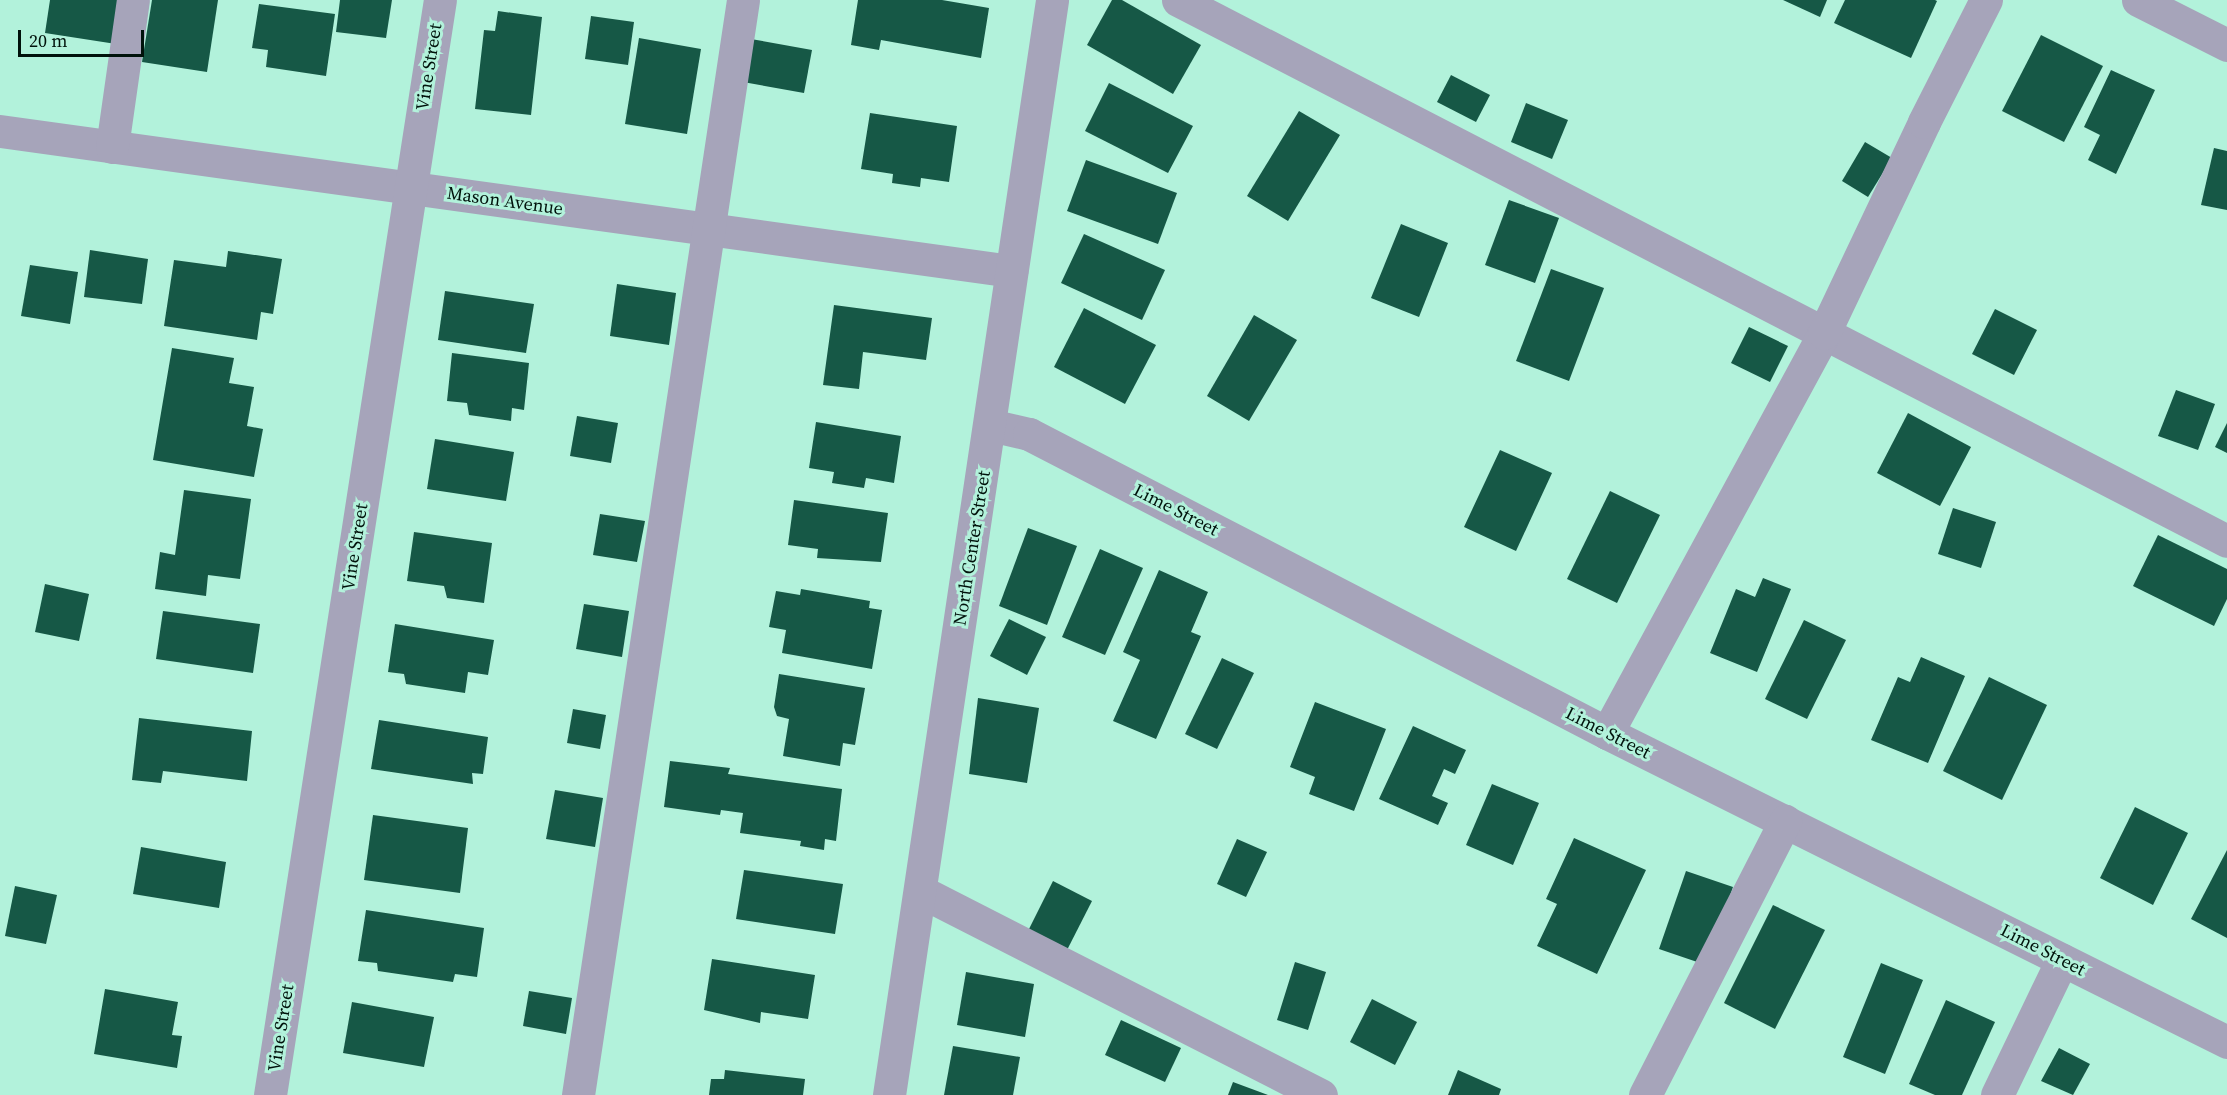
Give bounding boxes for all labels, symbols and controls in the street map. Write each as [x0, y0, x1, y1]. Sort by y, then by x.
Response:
scale bar [21, 18, 147, 56]
street label: Vine Street [411, 22, 447, 112]
text: 20 m [29, 28, 67, 53]
street label: Mason Avenue [446, 182, 564, 220]
street label: North Center Street [949, 469, 995, 627]
street label: Lime Street [1130, 479, 1222, 541]
street label: Vine Street [337, 502, 373, 592]
street label: Lime Street [1562, 702, 1654, 764]
street label: Lime Street [1997, 919, 2089, 981]
street label: Vine Street [263, 983, 299, 1073]

